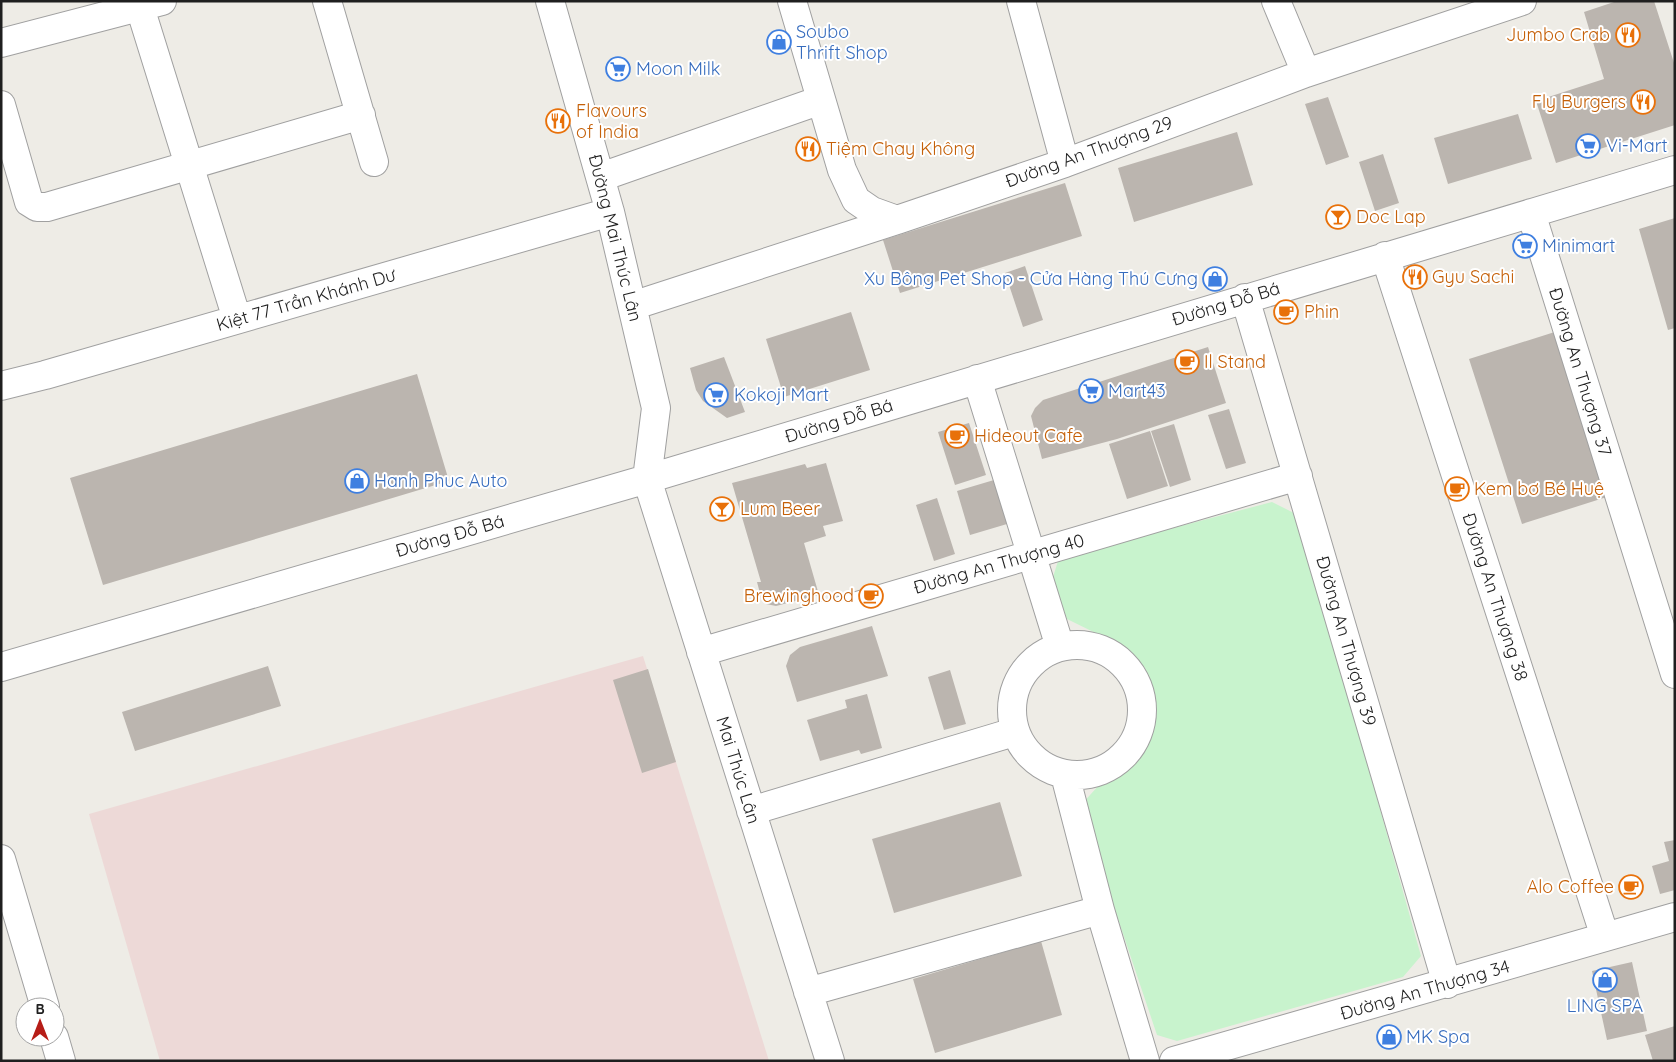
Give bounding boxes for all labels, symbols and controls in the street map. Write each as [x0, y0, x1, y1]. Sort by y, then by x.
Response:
place label: Soubo Thrift Shop [796, 20, 888, 64]
restaurant icon: Jumbo Crab [1615, 22, 1641, 48]
place label: Jumbo Crab [1506, 23, 1610, 46]
shop icon: Soubo Thrift Shop [766, 29, 792, 55]
supermarket icon: Moon Milk [605, 56, 631, 82]
place label: Moon Milk [636, 57, 720, 80]
restaurant icon: Fly Burgers [1630, 89, 1656, 115]
place label: Fly Burgers [1532, 90, 1626, 113]
place label: Flavours of India [576, 99, 647, 143]
restaurant icon: Flavours of India [545, 108, 571, 134]
street label: Đường An Thượng 29 [1002, 111, 1176, 192]
supermarket icon: Vi-Mart [1575, 133, 1601, 159]
place label: Vi-Mart [1606, 134, 1668, 157]
restaurant icon: Tiệm Chay Không [795, 136, 821, 162]
place label: Tiệm Chay Không [826, 137, 975, 160]
street label: Đường Mai Thúc Lân [584, 152, 647, 324]
bar icon: Doc Lap [1325, 204, 1351, 230]
place label: Doc Lap [1356, 205, 1426, 228]
supermarket icon: Minimart [1512, 233, 1538, 259]
place label: Minimart [1542, 234, 1615, 257]
street label: Kiệt 77 Trần Khánh Dư [214, 263, 399, 336]
restaurant icon: Gyu Sachi [1402, 264, 1428, 290]
place label: Gyu Sachi [1432, 265, 1514, 288]
shop icon: Xu Bông Pet Shop - Cửa Hàng Thú Cưng [1202, 266, 1228, 292]
place label: Xu Bông Pet Shop - Cửa Hàng Thú Cưng [864, 267, 1198, 290]
street label: Đường Đỗ Bá [1169, 276, 1283, 331]
street label: Đường An Thượng 37 [1544, 285, 1617, 459]
cafe icon: Phin [1273, 299, 1299, 325]
place label: Phin [1304, 300, 1339, 323]
cafe icon: Il Stand [1174, 349, 1200, 375]
place label: Il Stand [1204, 350, 1266, 373]
supermarket icon: Mart43 [1078, 378, 1104, 404]
place label: Mart43 [1108, 379, 1166, 402]
supermarket icon: Kokoji Mart [703, 382, 729, 408]
place label: Kokoji Mart [734, 383, 829, 406]
street label: Đường Đỗ Bá [782, 393, 896, 448]
cafe icon: Hideout Cafe [944, 423, 970, 449]
place label: Hideout Cafe [974, 424, 1083, 447]
shop icon: Hanh Phuc Auto [344, 468, 370, 494]
place label: Hanh Phuc Auto [374, 469, 507, 492]
cafe icon: Kem bơ Bé Huệ [1444, 476, 1470, 502]
place label: Kem bơ Bé Huệ [1474, 477, 1604, 500]
bar icon: Lum Beer [709, 496, 735, 522]
place label: Lum Beer [740, 497, 820, 520]
street label: Đường Đỗ Bá [393, 509, 507, 562]
street label: Đường An Thượng 38 [1457, 510, 1534, 684]
street label: Đường An Thượng 40 [911, 528, 1087, 599]
street label: Đường An Thượng 39 [1311, 553, 1382, 729]
cafe icon: Brewinghood [858, 583, 884, 609]
place label: Brewinghood [744, 584, 854, 607]
street label: Mai Thúc Lân [711, 713, 766, 826]
cafe icon: Alo Coffee [1618, 874, 1644, 900]
place label: Alo Coffee [1527, 875, 1614, 898]
street label: Đường An Thượng 34 [1337, 954, 1512, 1025]
shop icon: LING SPA [1592, 967, 1618, 993]
place label: LING SPA [1567, 994, 1644, 1017]
north arrow [15, 997, 65, 1047]
text: B [35, 1000, 45, 1018]
shop icon: MK Spa [1376, 1024, 1402, 1050]
place label: MK Spa [1406, 1025, 1470, 1048]

